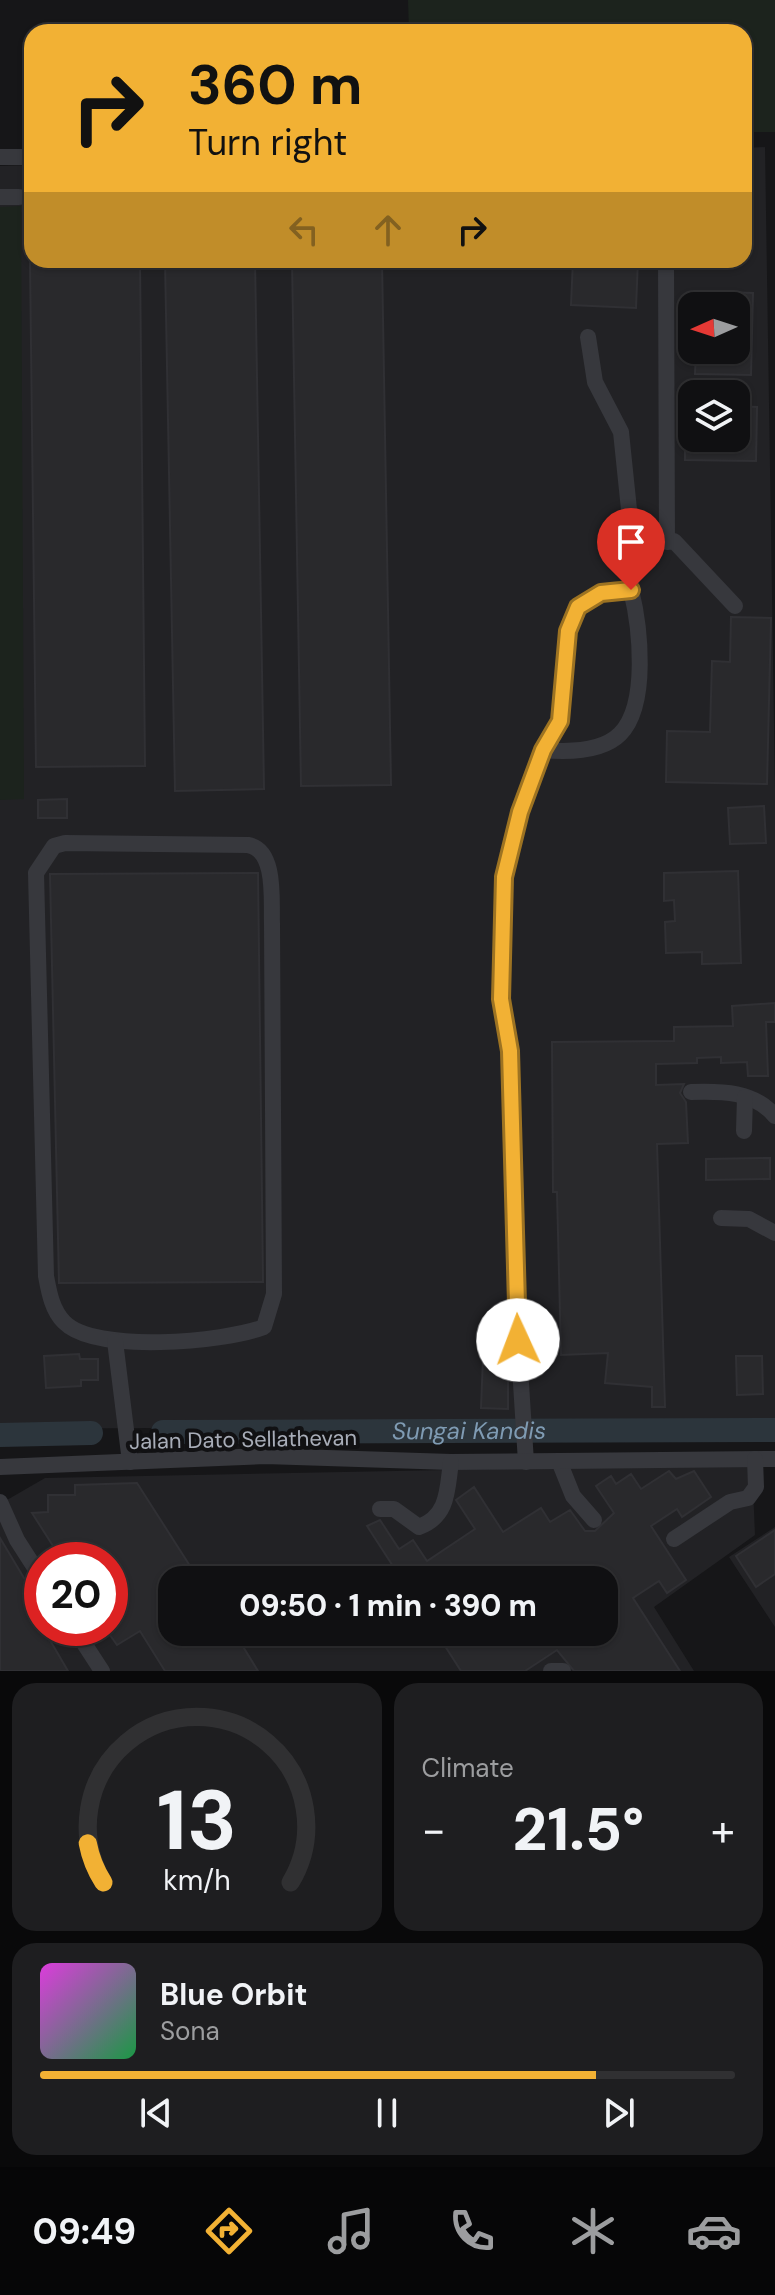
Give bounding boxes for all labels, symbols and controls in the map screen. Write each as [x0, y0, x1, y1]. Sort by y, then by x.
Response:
text: 360 m [188, 48, 363, 121]
icon: right [56, 56, 160, 160]
text: Turn right [188, 119, 347, 166]
icon: left [282, 208, 326, 252]
icon: ahead [366, 208, 410, 252]
icon: right [450, 208, 494, 252]
north arrow [678, 292, 750, 364]
map controls [678, 292, 750, 452]
button: layers [678, 380, 750, 452]
pin [597, 508, 665, 590]
icon: arrive [609, 520, 653, 564]
position arrow [476, 1298, 560, 1382]
water label: Sungai Kandis [392, 1415, 546, 1446]
street label: Jalan Dato Sellathevan [129, 1423, 357, 1456]
speed limit sign: 20 [24, 1542, 128, 1646]
text: 09:50 · 1 min · 390 m [239, 1586, 537, 1625]
text: Climate [422, 1751, 514, 1785]
text: 13 [157, 1766, 237, 1875]
text: 21.5° [512, 1790, 644, 1869]
text: − [422, 1801, 446, 1859]
text: + [711, 1801, 735, 1859]
text: km/h [163, 1862, 231, 1899]
text: Blue Orbit [160, 1975, 307, 2014]
text: Sona [160, 2014, 220, 2048]
icon: previous [134, 2091, 178, 2135]
icon: pause [365, 2091, 409, 2135]
icon: next [597, 2091, 641, 2135]
icon: directions [201, 2203, 257, 2259]
icon: music [323, 2203, 379, 2259]
icon: phone [444, 2203, 500, 2259]
icon: climate [565, 2203, 621, 2259]
icon: car [686, 2203, 742, 2259]
text: 09:49 [33, 2208, 136, 2255]

